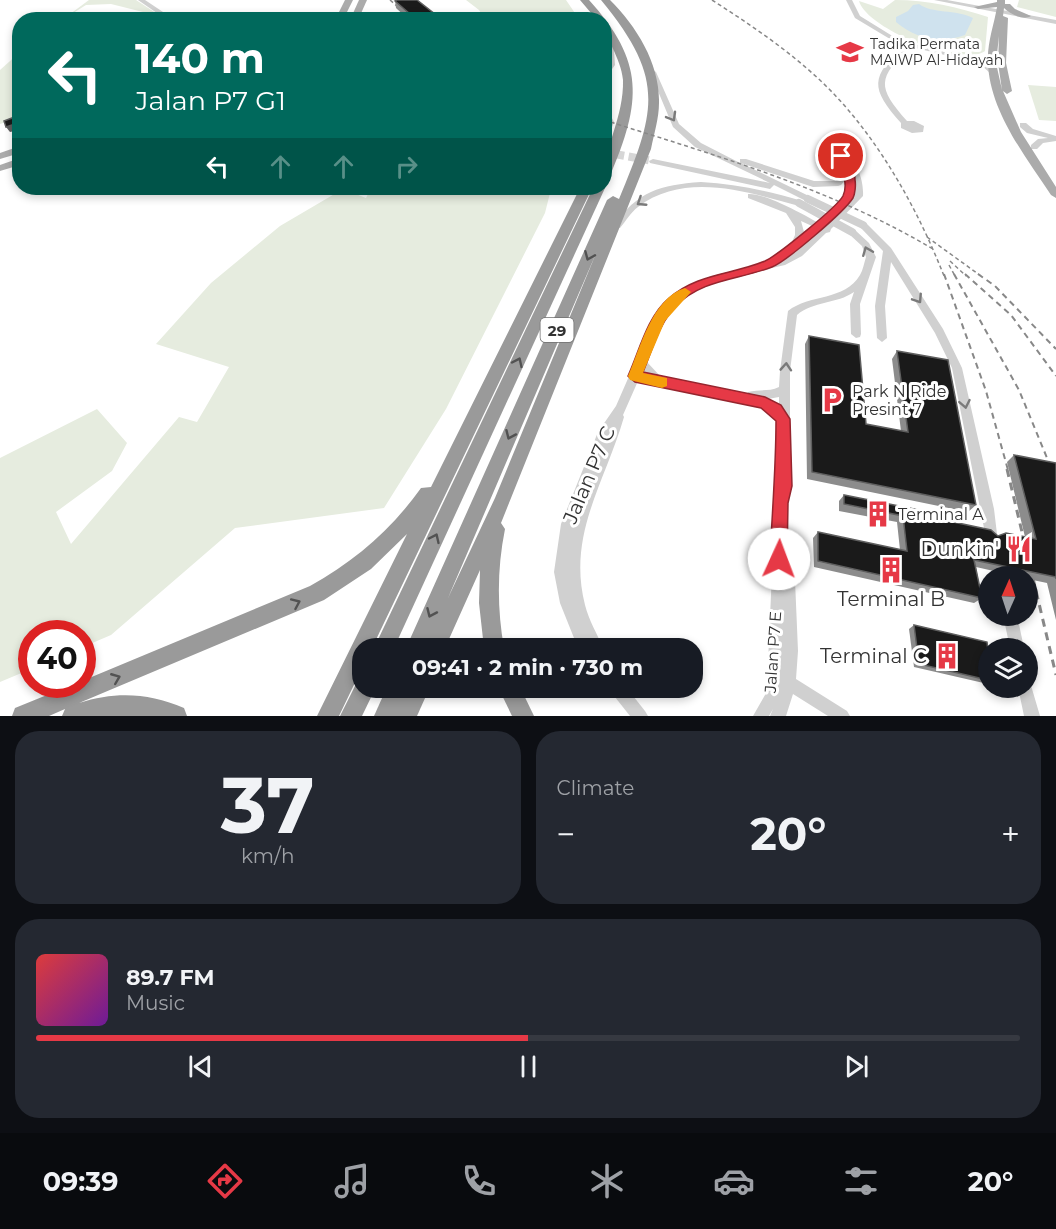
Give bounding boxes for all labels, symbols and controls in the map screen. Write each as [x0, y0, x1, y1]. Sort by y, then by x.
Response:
text: 140 m [135, 32, 265, 84]
place label: Tadika Permata MAIWP Al-Hidayah [870, 35, 1003, 69]
icon: left [36, 36, 114, 114]
school or university icon: Tadika Permata MAIWP Al-Hidayah [835, 37, 865, 67]
text: Jalan P7 G1 [135, 84, 286, 117]
one-way arrow [665, 111, 677, 121]
pin [815, 130, 866, 181]
icon: arrive [824, 139, 857, 172]
icon: left [201, 150, 234, 183]
icon: ahead [264, 150, 297, 183]
icon: ahead [327, 150, 360, 183]
icon: right [390, 150, 423, 183]
one-way arrow [636, 194, 647, 205]
one-way arrow [862, 246, 874, 257]
one-way arrow [584, 250, 596, 261]
one-way arrow [911, 292, 922, 303]
road number: 29 [540, 318, 574, 342]
one-way arrow [511, 357, 523, 368]
one-way arrow [779, 363, 792, 372]
place label: Park N Ride Presint 7 [852, 382, 946, 419]
parking icon: Park N Ride Presint 7 [817, 385, 847, 415]
one-way arrow [958, 399, 971, 409]
street label: Jalan P7 C [557, 423, 620, 528]
one-way arrow [505, 429, 517, 440]
building icon: Terminal A [863, 499, 893, 529]
place label: Terminal A [898, 505, 984, 524]
position arrow [747, 527, 811, 591]
one-way arrow [428, 534, 440, 545]
restaurant icon: Dunkin' [1004, 534, 1034, 564]
place label: Dunkin' [921, 537, 999, 561]
building icon: Terminal B [876, 555, 906, 585]
north arrow [978, 566, 1038, 626]
map controls [978, 566, 1038, 698]
place label: Terminal B [837, 587, 945, 611]
one-way arrow [290, 598, 301, 610]
one-way arrow [426, 607, 438, 618]
street label: Jalan P7 E [761, 610, 785, 695]
speed limit sign: 40 [18, 620, 96, 698]
button: layers [978, 638, 1038, 698]
building icon: Terminal C [932, 641, 962, 671]
place label: Terminal C [820, 644, 927, 668]
text: 09:41 · 2 min · 730 m [412, 654, 643, 681]
one-way arrow [110, 673, 121, 685]
text: 37 [221, 757, 315, 853]
text: Climate [557, 776, 634, 800]
text: 20° [750, 806, 826, 861]
text: − [557, 814, 575, 854]
text: + [1001, 814, 1020, 854]
text: km/h [241, 844, 294, 868]
text: 89.7 FM [126, 964, 215, 991]
text: Music [126, 991, 185, 1015]
icon: previous [184, 1050, 217, 1083]
icon: pause [512, 1050, 545, 1083]
icon: next [840, 1050, 873, 1083]
icon: directions [204, 1160, 246, 1202]
icon: music [331, 1160, 373, 1202]
icon: phone [458, 1160, 500, 1202]
icon: climate [586, 1160, 628, 1202]
icon: car [713, 1160, 755, 1202]
icon: filters [840, 1160, 882, 1202]
text: 09:39 [43, 1165, 118, 1198]
text: 20° [968, 1165, 1013, 1198]

